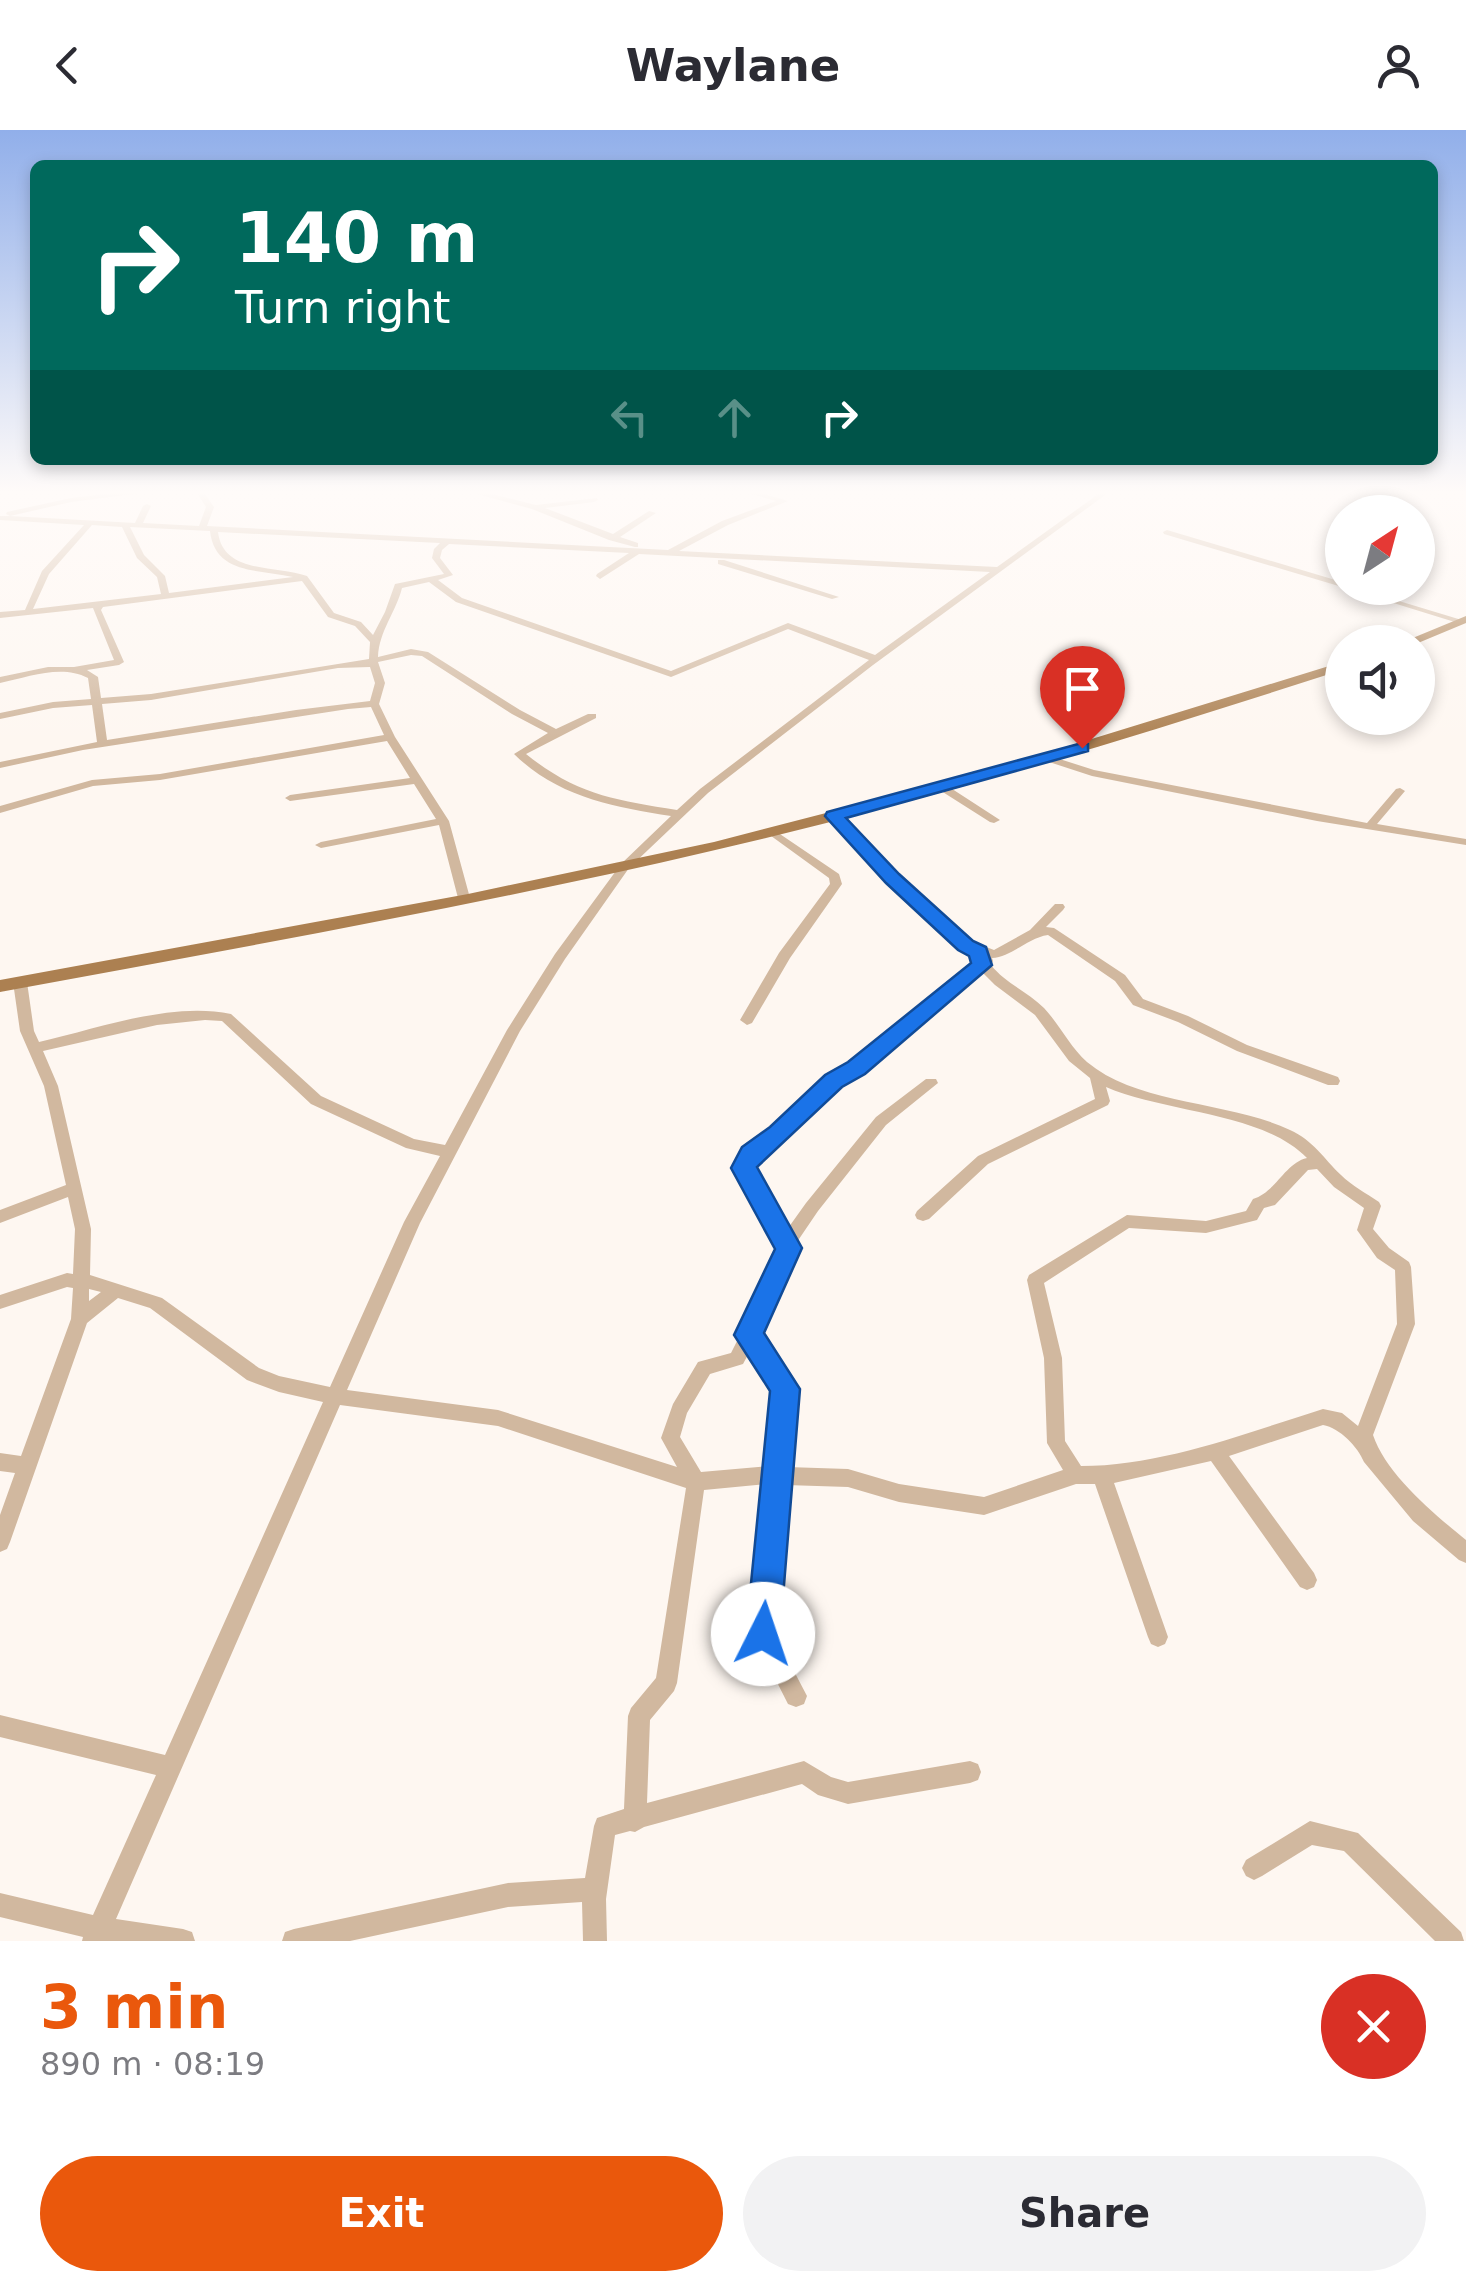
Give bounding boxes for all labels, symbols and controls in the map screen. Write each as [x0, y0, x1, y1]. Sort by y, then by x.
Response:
icon: back [40, 38, 95, 93]
icon: person [1371, 38, 1426, 93]
text: Waylane [626, 39, 840, 92]
text: 140 m [235, 197, 478, 279]
icon: right [70, 200, 200, 330]
text: Turn right [235, 281, 450, 334]
icon: left [602, 390, 657, 445]
icon: ahead [707, 390, 762, 445]
icon: right [812, 390, 867, 445]
north arrow [1325, 495, 1435, 605]
map controls [1325, 495, 1435, 735]
button: sound [1325, 625, 1435, 735]
pin [1040, 646, 1125, 749]
icon: arrive [1055, 661, 1110, 716]
position arrow [711, 1582, 815, 1686]
text: 3 min [40, 1972, 228, 2042]
button: close [1321, 1974, 1426, 2079]
text: 890 m · 08:19 [40, 2045, 265, 2083]
button: Exit [40, 2156, 723, 2271]
button: Share [743, 2156, 1426, 2271]

